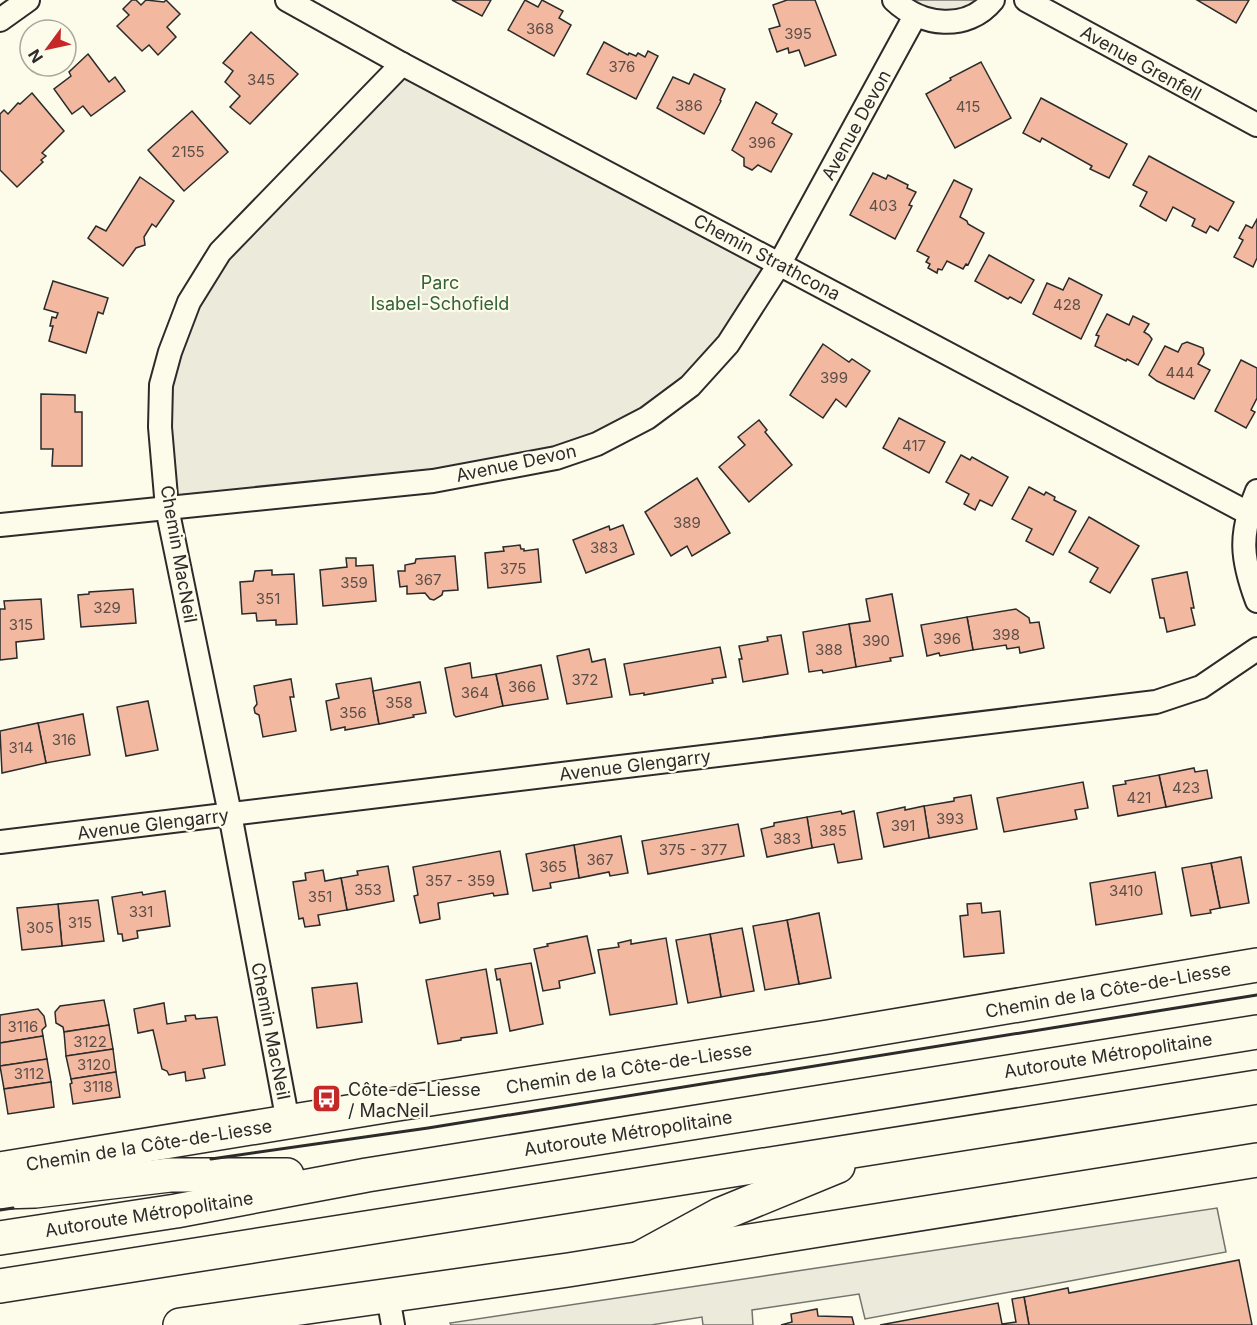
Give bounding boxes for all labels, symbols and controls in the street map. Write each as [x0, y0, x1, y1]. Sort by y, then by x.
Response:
north arrow [18, 18, 78, 78]
house number: 368 [526, 19, 554, 38]
street label: Avenue Grenfell [1077, 21, 1205, 105]
house number: 395 [784, 24, 812, 43]
text: N [24, 46, 47, 67]
house number: 376 [609, 57, 635, 76]
street label: Avenue Devon [817, 66, 895, 184]
house number: 345 [247, 70, 275, 89]
house number: 386 [675, 96, 703, 115]
house number: 415 [956, 97, 980, 116]
house number: 396 [748, 133, 776, 152]
house number: 2155 [171, 142, 205, 161]
house number: 403 [869, 196, 897, 215]
street label: Chemin Strathcona [690, 210, 844, 304]
park label: Parc Isabel-Schofield [371, 272, 509, 314]
house number: 428 [1053, 295, 1081, 314]
house number: 444 [1165, 363, 1195, 382]
house number: 399 [820, 368, 848, 387]
house number: 417 [902, 436, 926, 455]
street label: Avenue Devon [454, 440, 578, 486]
street label: Chemin MacNeil [157, 483, 201, 625]
house number: 389 [673, 513, 701, 532]
house number: 383 [590, 538, 618, 557]
house number: 375 [500, 559, 526, 578]
house number: 367 [414, 570, 442, 589]
house number: 359 [340, 573, 368, 592]
house number: 351 [256, 589, 280, 608]
house number: 329 [93, 598, 121, 617]
house number: 315 [9, 615, 33, 634]
house number: 398 [992, 625, 1020, 644]
house number: 396 [933, 629, 961, 648]
house number: 390 [862, 631, 890, 650]
house number: 388 [815, 640, 843, 659]
house number: 372 [572, 670, 598, 689]
house number: 366 [508, 677, 536, 696]
house number: 364 [461, 683, 489, 702]
house number: 358 [385, 693, 413, 712]
house number: 356 [339, 703, 367, 722]
house number: 316 [52, 730, 76, 749]
house number: 314 [8, 738, 34, 757]
street label: Avenue Glengarry [558, 745, 712, 785]
house number: 423 [1172, 778, 1200, 797]
house number: 421 [1127, 788, 1151, 807]
street label: Avenue Glengarry [76, 804, 230, 844]
house number: 393 [936, 809, 964, 828]
house number: 391 [891, 816, 915, 835]
house number: 385 [819, 821, 847, 840]
house number: 383 [773, 829, 801, 848]
house number: 375 - 377 [659, 840, 727, 859]
house number: 367 [586, 850, 614, 869]
house number: 365 [539, 857, 567, 876]
house number: 357 - 359 [425, 871, 495, 890]
house number: 353 [354, 880, 382, 899]
house number: 3410 [1109, 881, 1143, 900]
house number: 351 [308, 887, 332, 906]
house number: 331 [129, 902, 153, 921]
house number: 315 [68, 913, 92, 932]
house number: 305 [26, 918, 54, 937]
street label: Chemin de la Côte-de-Liesse [984, 958, 1232, 1022]
street label: Chemin MacNeil [247, 961, 295, 1101]
house number: 3116 [8, 1017, 38, 1036]
street label: Autoroute Métropolitaine [1002, 1028, 1214, 1082]
house number: 3122 [73, 1032, 107, 1051]
street label: Chemin de la Côte-de-Liesse [504, 1038, 754, 1098]
house number: 3120 [77, 1055, 111, 1074]
house number: 3112 [14, 1064, 44, 1083]
house number: 3118 [83, 1077, 113, 1096]
place label: Côte-de-Liesse / MacNeil [348, 1079, 481, 1121]
bus stop icon: Côte-de-Liesse / MacNeil [311, 1083, 343, 1115]
street label: Autoroute Métropolitaine [522, 1106, 734, 1160]
street label: Chemin de la Côte-de-Liesse [24, 1115, 274, 1175]
street label: Autoroute Métropolitaine [43, 1187, 255, 1241]

